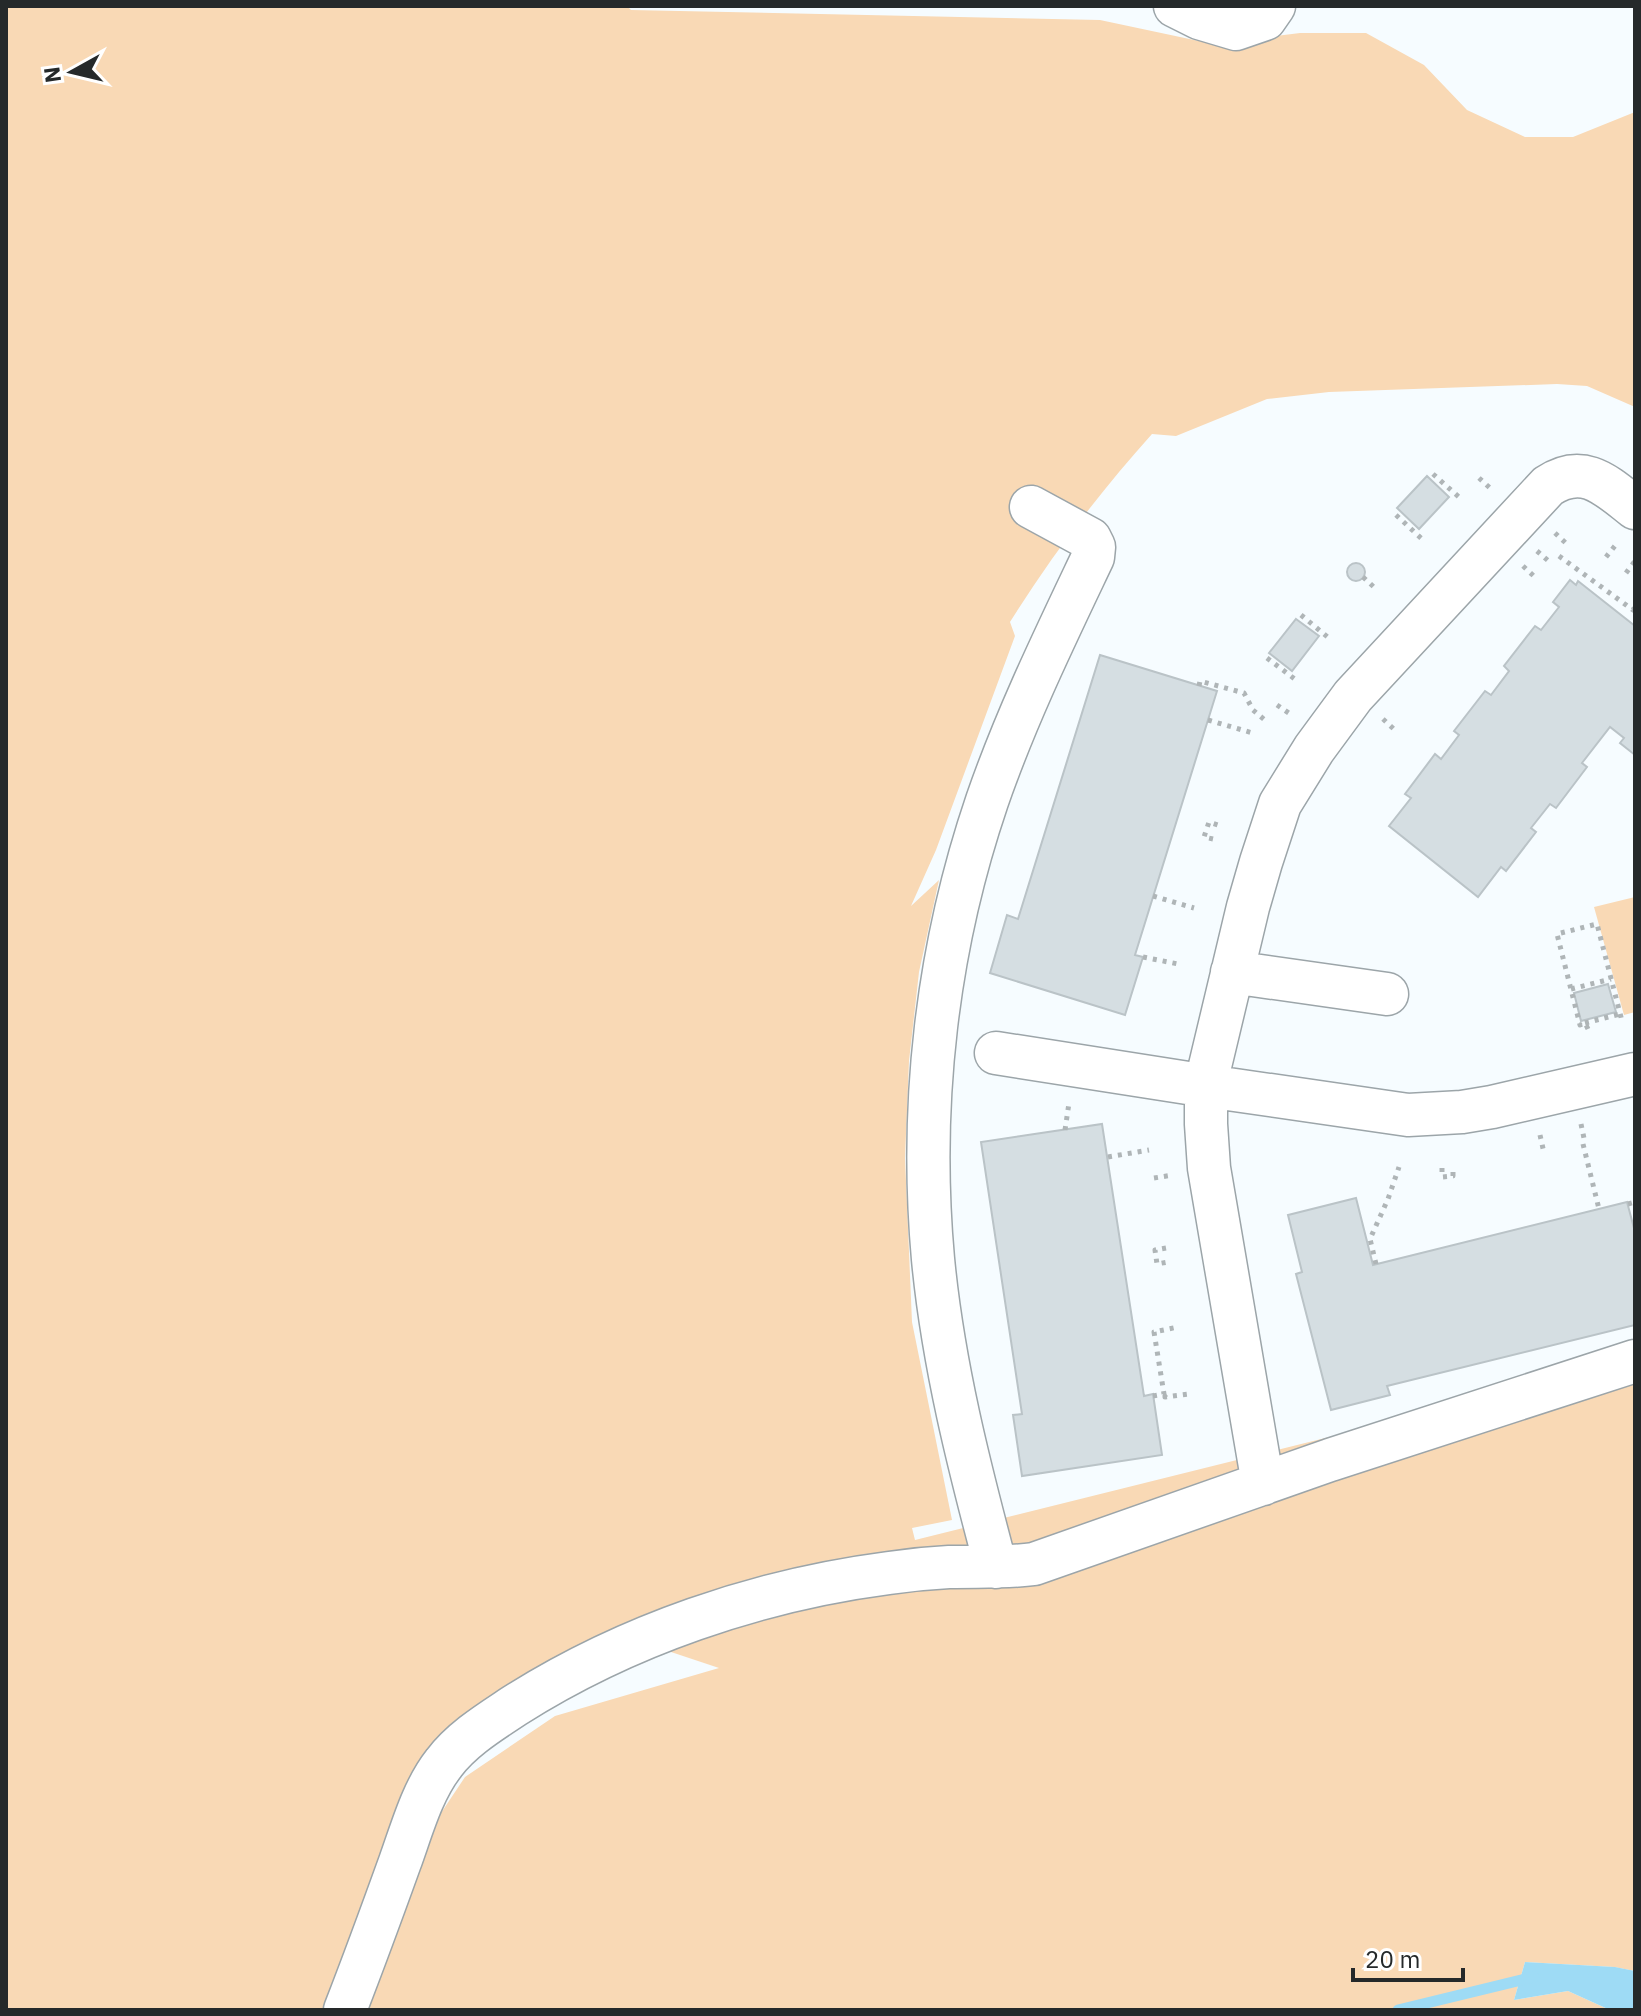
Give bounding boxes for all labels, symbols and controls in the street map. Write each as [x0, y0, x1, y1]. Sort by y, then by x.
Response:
north arrow [32, 32, 112, 112]
text: N [36, 65, 67, 85]
scale bar [1353, 1932, 1463, 1982]
text: 20 m [1365, 1943, 1420, 1975]

